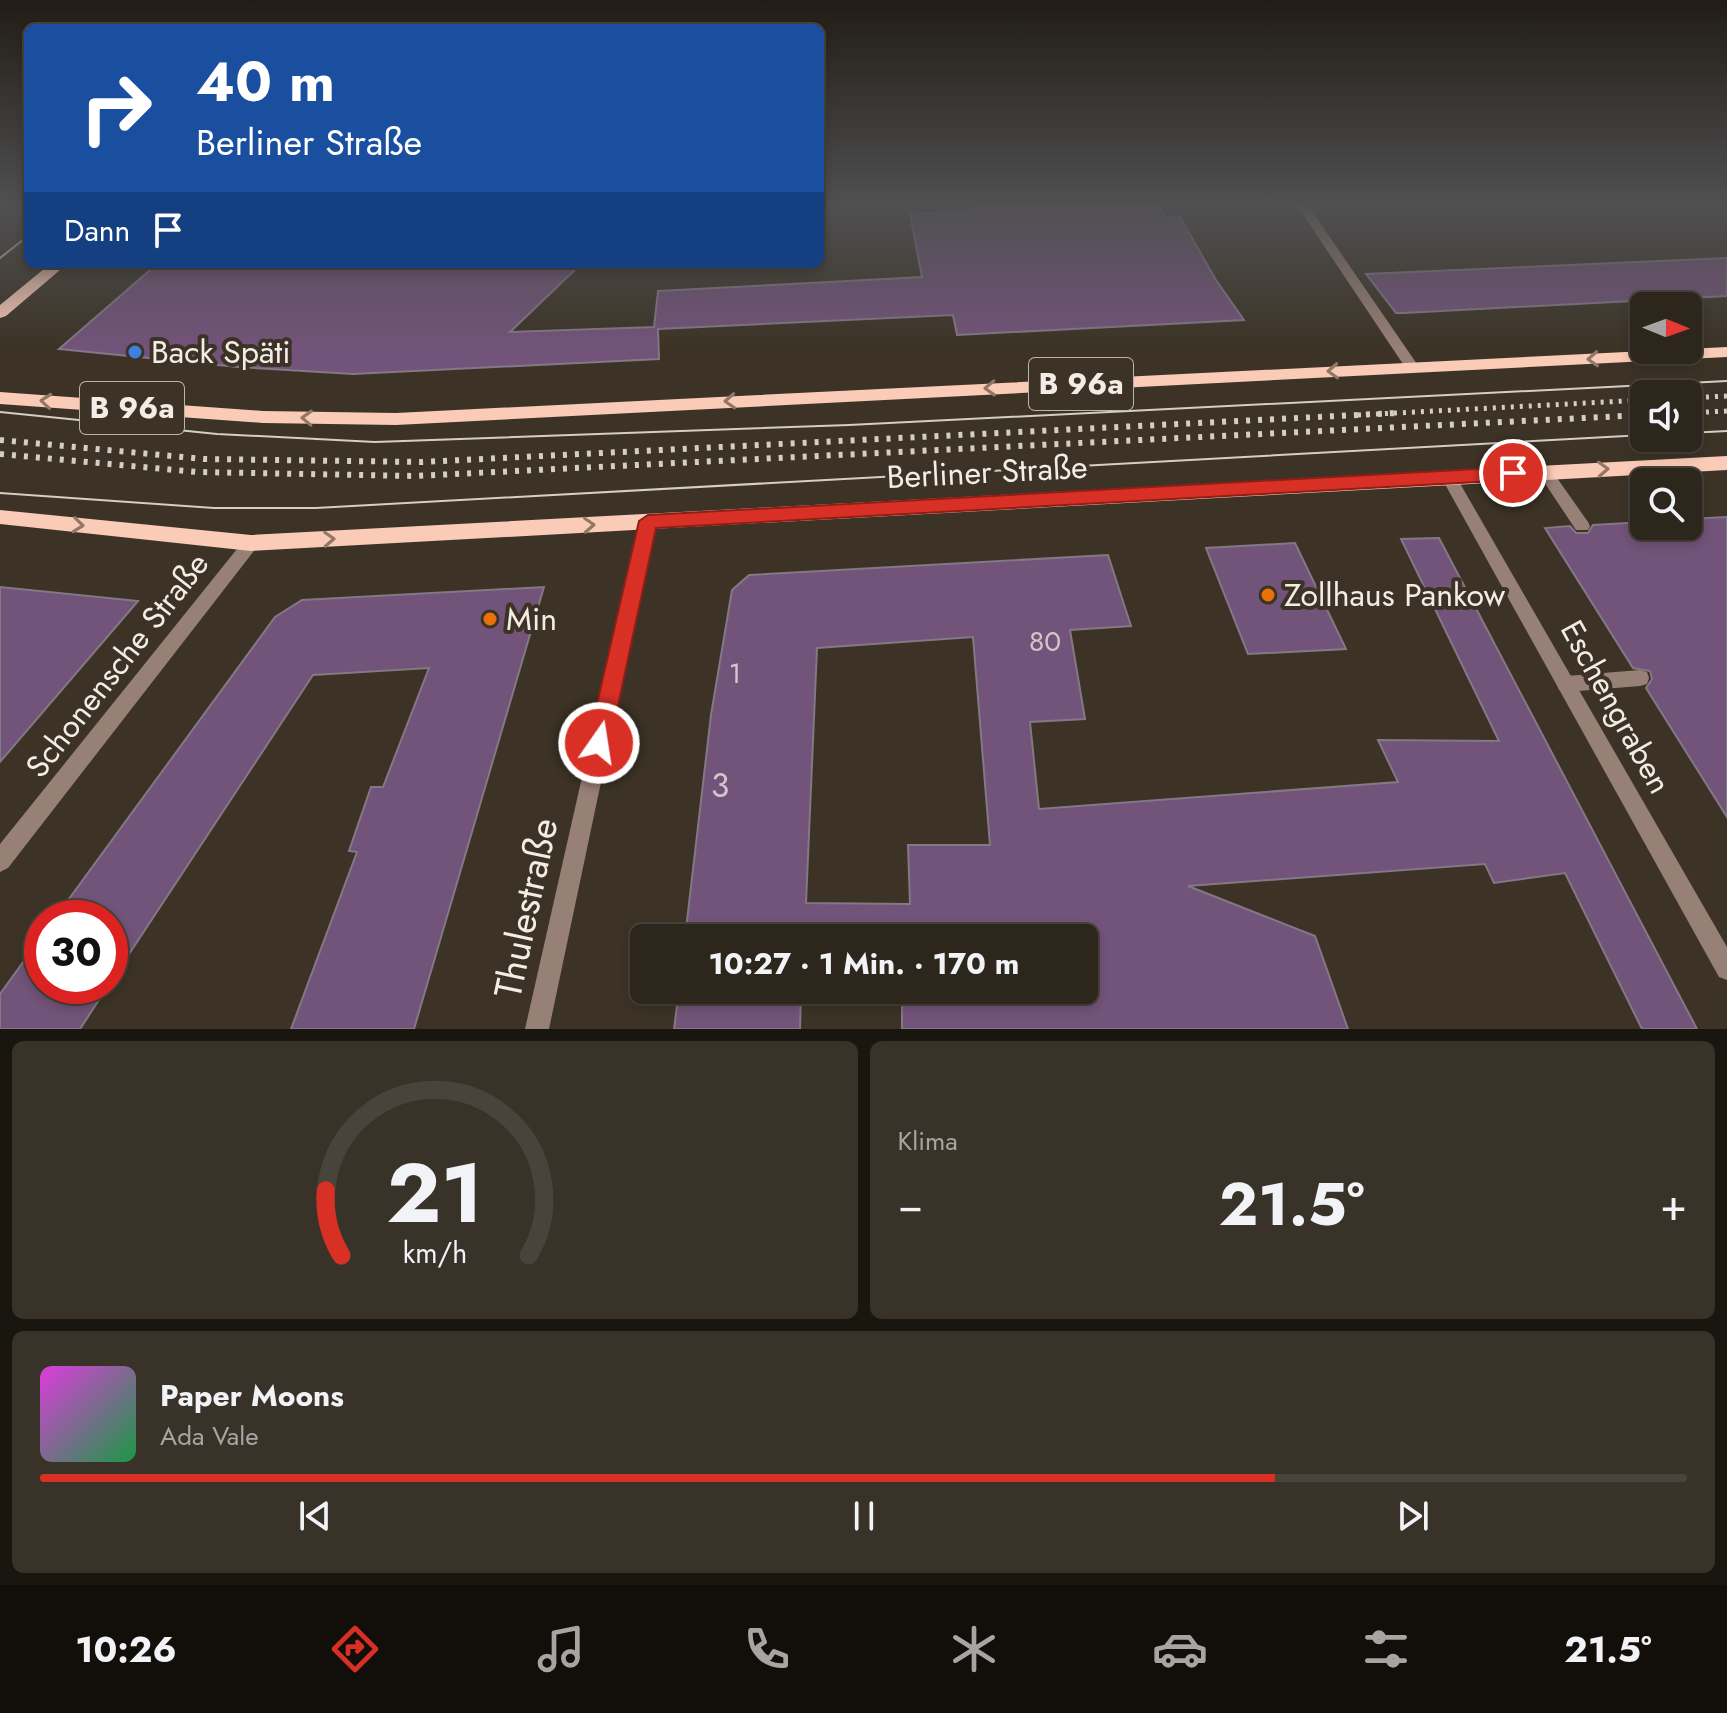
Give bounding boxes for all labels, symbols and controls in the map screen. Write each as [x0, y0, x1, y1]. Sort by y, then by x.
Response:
text: 40 m [196, 41, 335, 122]
icon: right [64, 56, 168, 160]
text: Berliner Straße [196, 116, 422, 168]
icon: arrive [146, 208, 190, 252]
text: Dann [64, 209, 130, 252]
north arrow [1630, 292, 1702, 364]
map controls [1630, 292, 1702, 540]
place label: Back Späti [151, 329, 291, 375]
marker: Back Späti [126, 343, 144, 361]
one-way arrow [1586, 350, 1599, 367]
road number: B 96a [1029, 358, 1133, 410]
one-way arrow [1326, 363, 1339, 380]
one-way arrow [983, 380, 996, 397]
button: sound [1630, 380, 1702, 452]
road number: B 96a [80, 382, 184, 434]
one-way arrow [723, 392, 736, 409]
one-way arrow [39, 393, 52, 410]
one-way arrow [300, 410, 313, 427]
pin [1479, 439, 1547, 507]
street label: Berliner Straße [885, 444, 1089, 500]
icon: arrive [1491, 451, 1535, 495]
one-way arrow [1597, 461, 1610, 478]
button: search [1630, 468, 1702, 540]
one-way arrow [71, 516, 84, 533]
one-way arrow [583, 516, 596, 533]
one-way arrow [323, 531, 336, 548]
street label: Schonensche Straße [14, 543, 220, 787]
place label: Zollhaus Pankow [1284, 572, 1506, 618]
marker: Zollhaus Pankow [1259, 586, 1277, 604]
place label: Min [506, 596, 557, 642]
marker: Min [481, 610, 499, 628]
street label: Eschengraben [1549, 612, 1683, 802]
house number: 80 [1029, 621, 1061, 662]
house number: 1 [729, 653, 741, 694]
position arrow [557, 701, 641, 785]
house number: 3 [711, 761, 729, 810]
street label: Thulestraße [480, 813, 571, 1003]
speed limit sign: 30 [24, 900, 128, 1004]
text: 10:27 · 1 Min. · 170 m [709, 942, 1019, 985]
text: Klima [898, 1122, 958, 1160]
text: 21 [386, 1133, 483, 1253]
text: 21.5° [1219, 1161, 1365, 1248]
text: − [898, 1173, 923, 1237]
text: + [1660, 1173, 1687, 1237]
text: km/h [402, 1232, 467, 1274]
text: Paper Moons [160, 1374, 344, 1417]
text: Ada Vale [160, 1417, 259, 1455]
icon: previous [293, 1494, 337, 1538]
icon: pause [842, 1494, 886, 1538]
icon: next [1391, 1494, 1435, 1538]
icon: directions [327, 1621, 383, 1677]
icon: music [533, 1621, 589, 1677]
icon: phone [739, 1621, 795, 1677]
icon: climate [946, 1621, 1002, 1677]
icon: car [1152, 1621, 1208, 1677]
icon: filters [1358, 1621, 1414, 1677]
text: 10:26 [75, 1623, 177, 1675]
text: 21.5° [1564, 1623, 1652, 1675]

